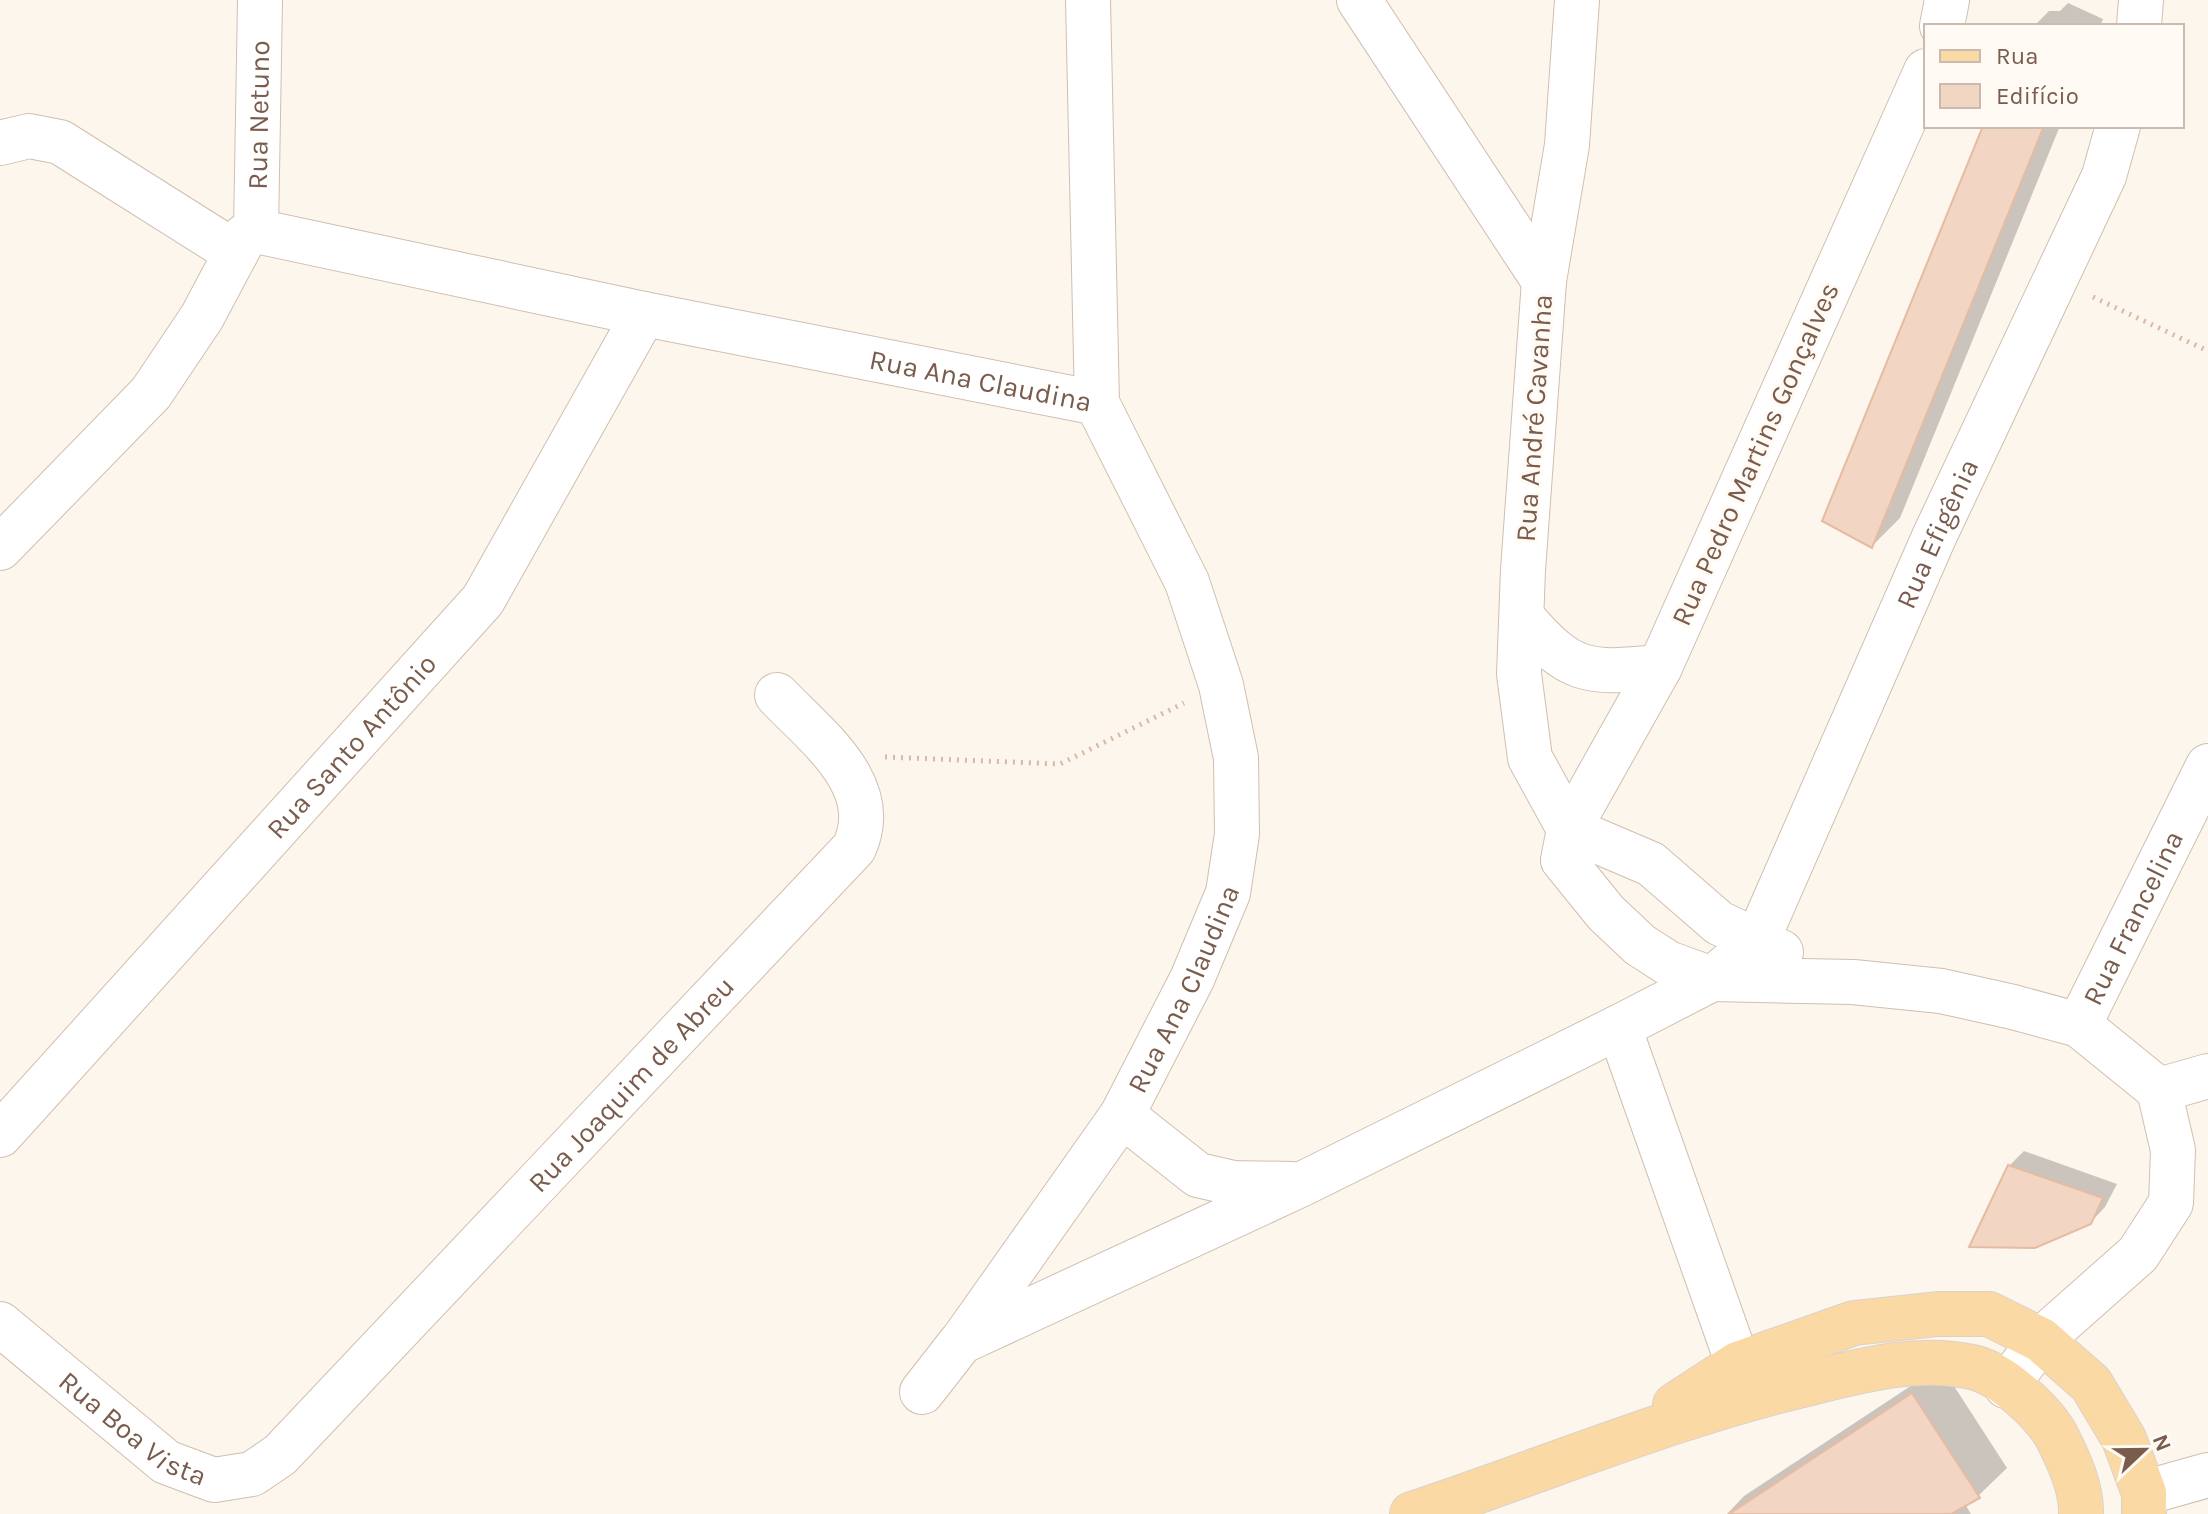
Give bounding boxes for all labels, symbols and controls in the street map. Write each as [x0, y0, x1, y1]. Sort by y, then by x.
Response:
legend [1924, 24, 2184, 128]
street label: Rua Netuno [240, 40, 276, 190]
text: Rua [1996, 42, 2038, 70]
text: Edifício [1996, 82, 2079, 110]
street label: Rua Pedro Martins Gonçalves [1664, 277, 1846, 631]
street label: Rua André Cavanha [1509, 293, 1559, 543]
street label: Rua Ana Claudina [867, 342, 1095, 418]
street label: Rua Efigênia [1888, 453, 1985, 613]
street label: Rua Santo Antônio [259, 647, 443, 845]
street label: Rua Francelina [2075, 825, 2190, 1010]
street label: Rua Ana Claudina [1120, 880, 1246, 1098]
street label: Rua Joaquim de Abreu [521, 969, 741, 1199]
street label: Rua Boa Vista [53, 1364, 211, 1492]
north arrow [2104, 1410, 2184, 1490]
text: N [2147, 1431, 2177, 1455]

